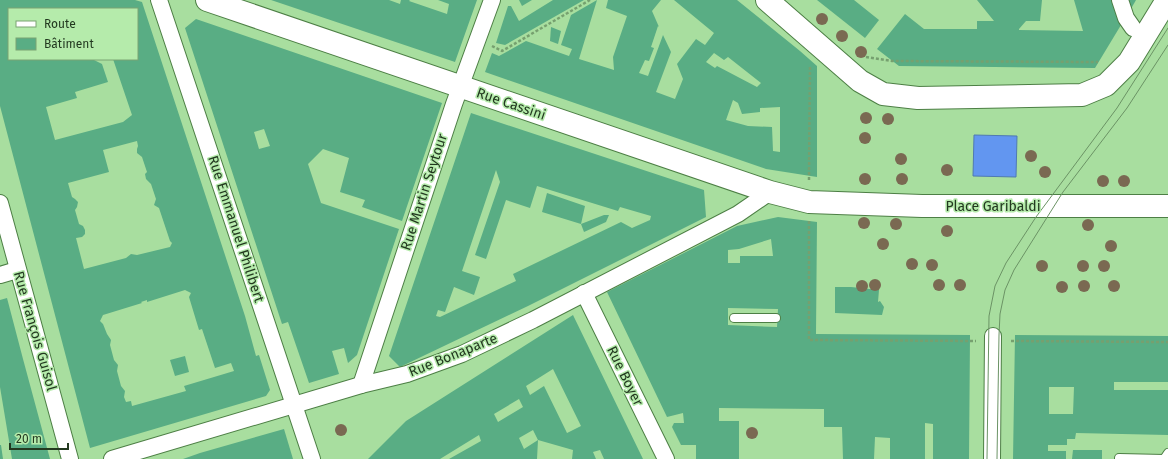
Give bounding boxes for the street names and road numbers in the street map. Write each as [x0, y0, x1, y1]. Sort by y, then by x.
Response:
street label: Rue Cassini [474, 84, 548, 124]
street label: Rue Martin Seytour [397, 131, 451, 252]
street label: Rue Emmanuel Philibert [204, 154, 268, 305]
street label: Place Garibaldi [945, 198, 1041, 215]
street label: Rue François Guisol [10, 269, 60, 393]
street label: Rue Bonaparte [406, 329, 500, 381]
street label: Rue Boyer [603, 343, 647, 409]

